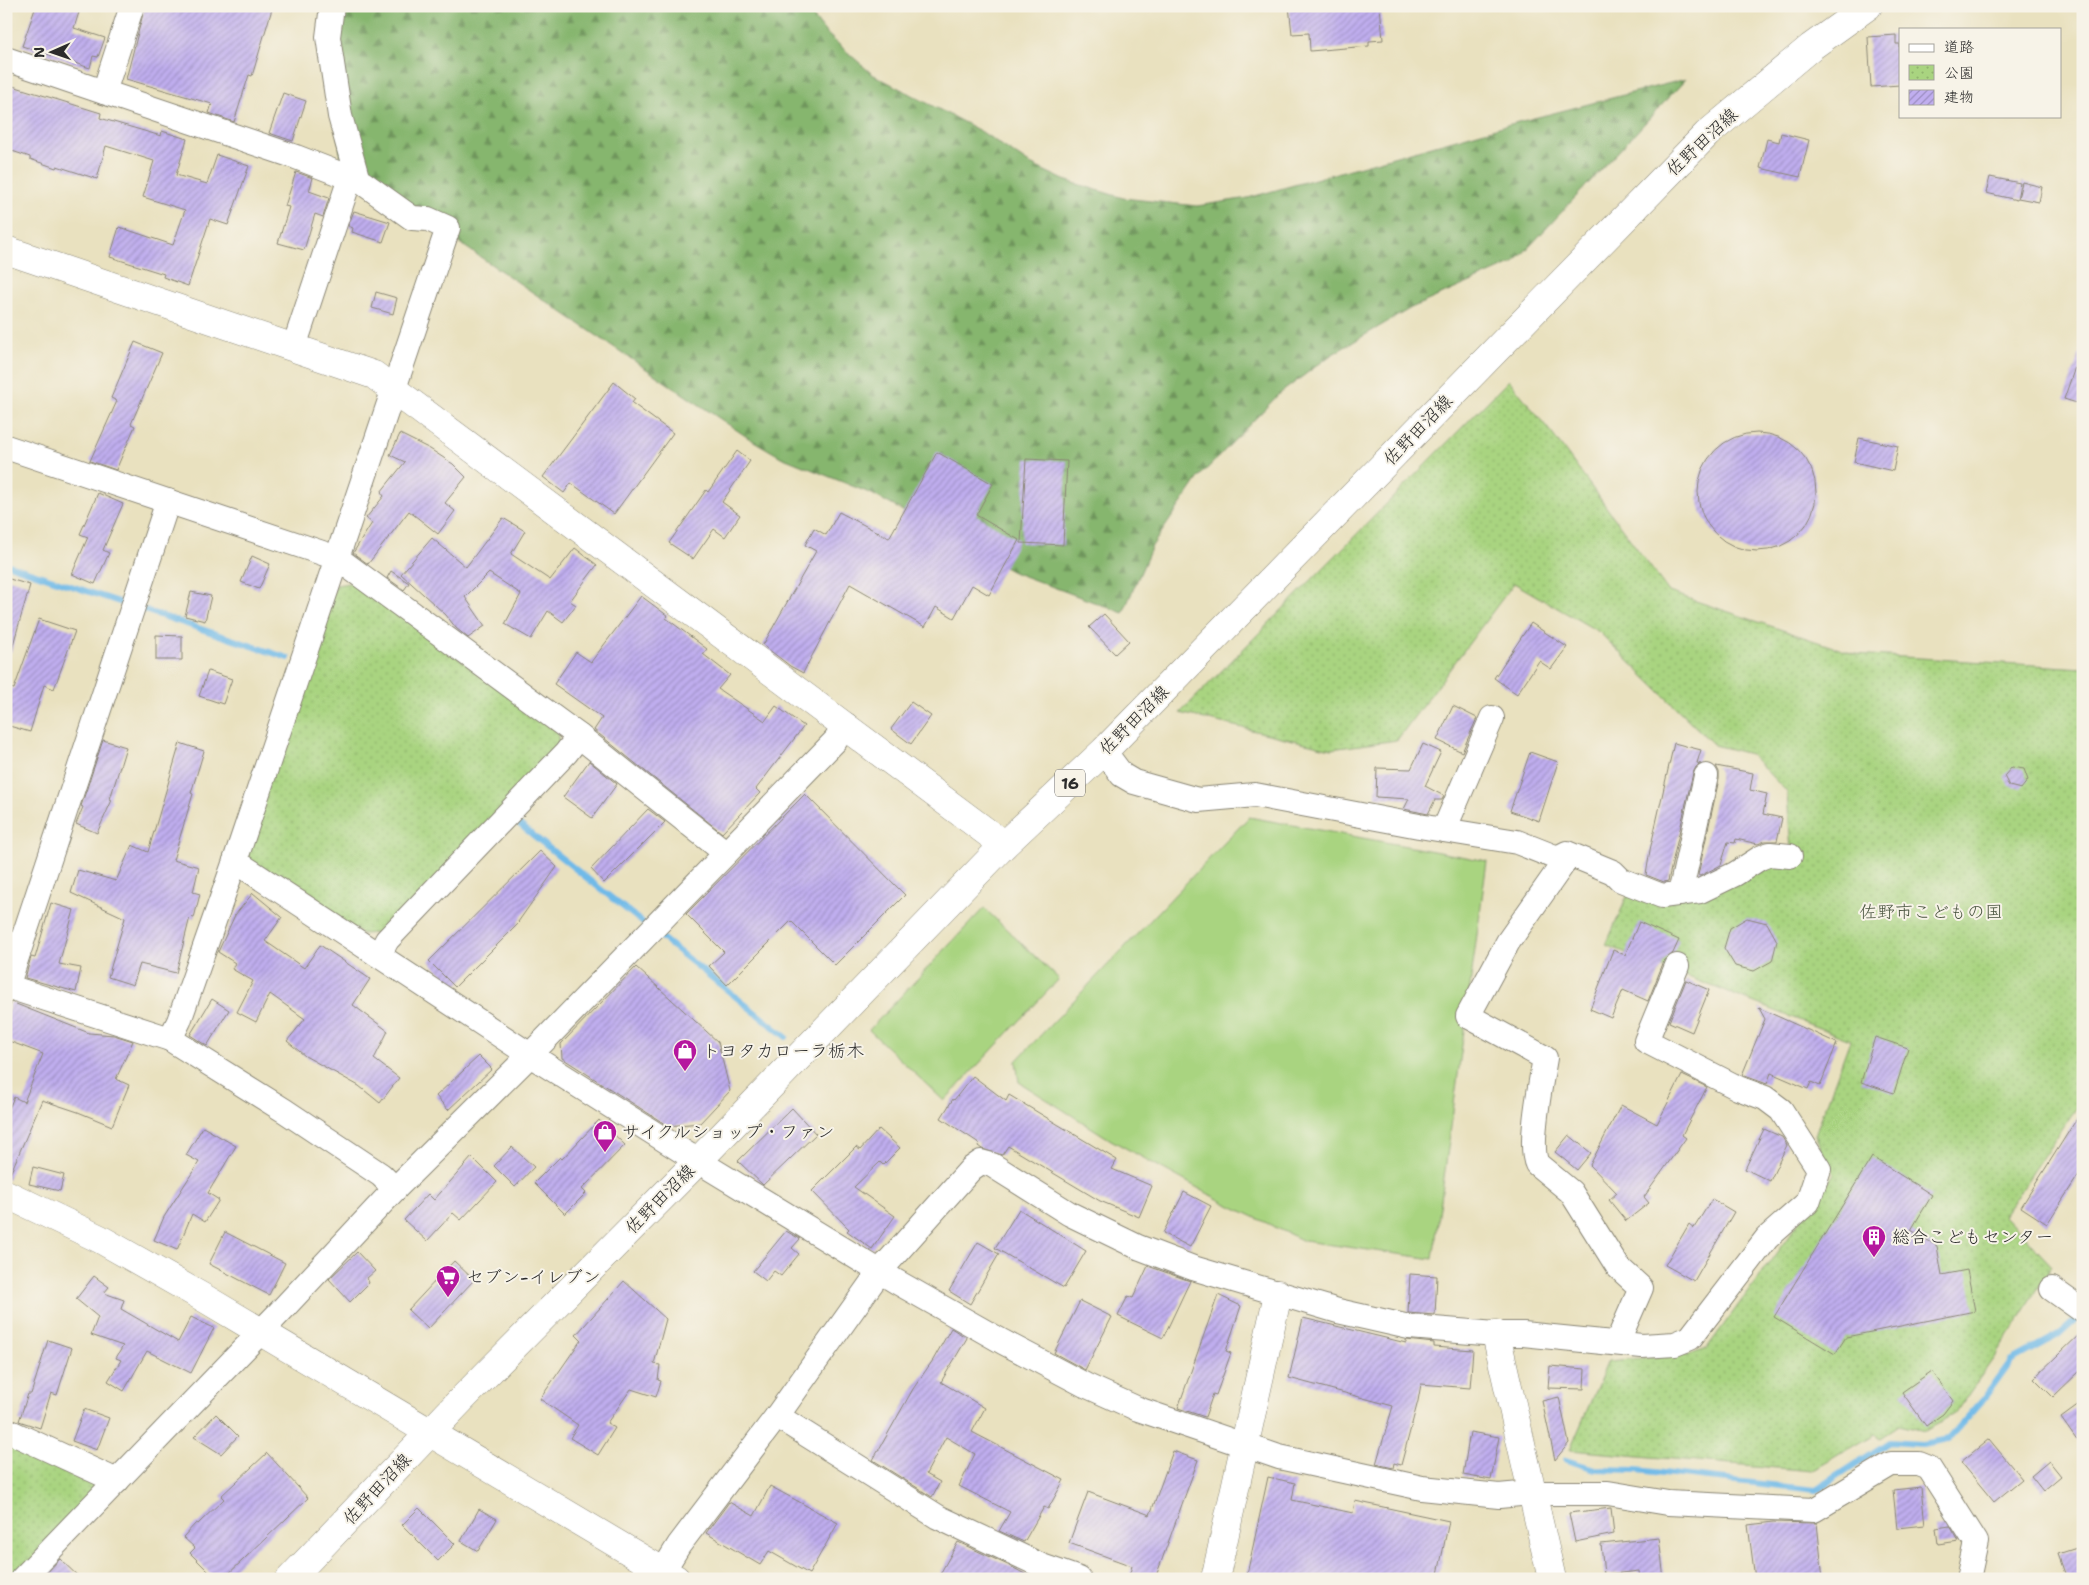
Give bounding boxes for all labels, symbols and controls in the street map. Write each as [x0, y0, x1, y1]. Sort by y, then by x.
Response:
north arrow [28, 28, 78, 78]
legend [1899, 28, 2062, 118]
text: 道路 [1944, 37, 1974, 57]
text: N [30, 47, 48, 58]
text: 公園 [1944, 63, 1974, 83]
text: 建物 [1944, 87, 1974, 107]
street label: 佐野田沼線 [1661, 103, 1743, 181]
street label: 佐野田沼線 [1378, 389, 1458, 471]
street label: 佐野田沼線 [1094, 680, 1174, 760]
road number: 16 [1055, 770, 1085, 796]
park label: 佐野市こどもの国 [1859, 900, 2003, 924]
shop icon: トヨタカローラ栃木 [672, 1038, 698, 1072]
place label: トヨタカローラ栃木 [702, 1039, 864, 1063]
shop icon: サイクルショップ・ファン [592, 1119, 618, 1153]
place label: サイクルショップ・ファン [622, 1120, 834, 1144]
street label: 佐野田沼線 [620, 1159, 700, 1239]
building icon: 総合こどもセンター [1861, 1224, 1887, 1258]
place label: 総合こどもセンター [1892, 1225, 2053, 1249]
supermarket icon: セブン-イレブン [435, 1264, 461, 1298]
place label: セブン-イレブン [466, 1265, 601, 1289]
street label: 佐野田沼線 [338, 1448, 416, 1530]

